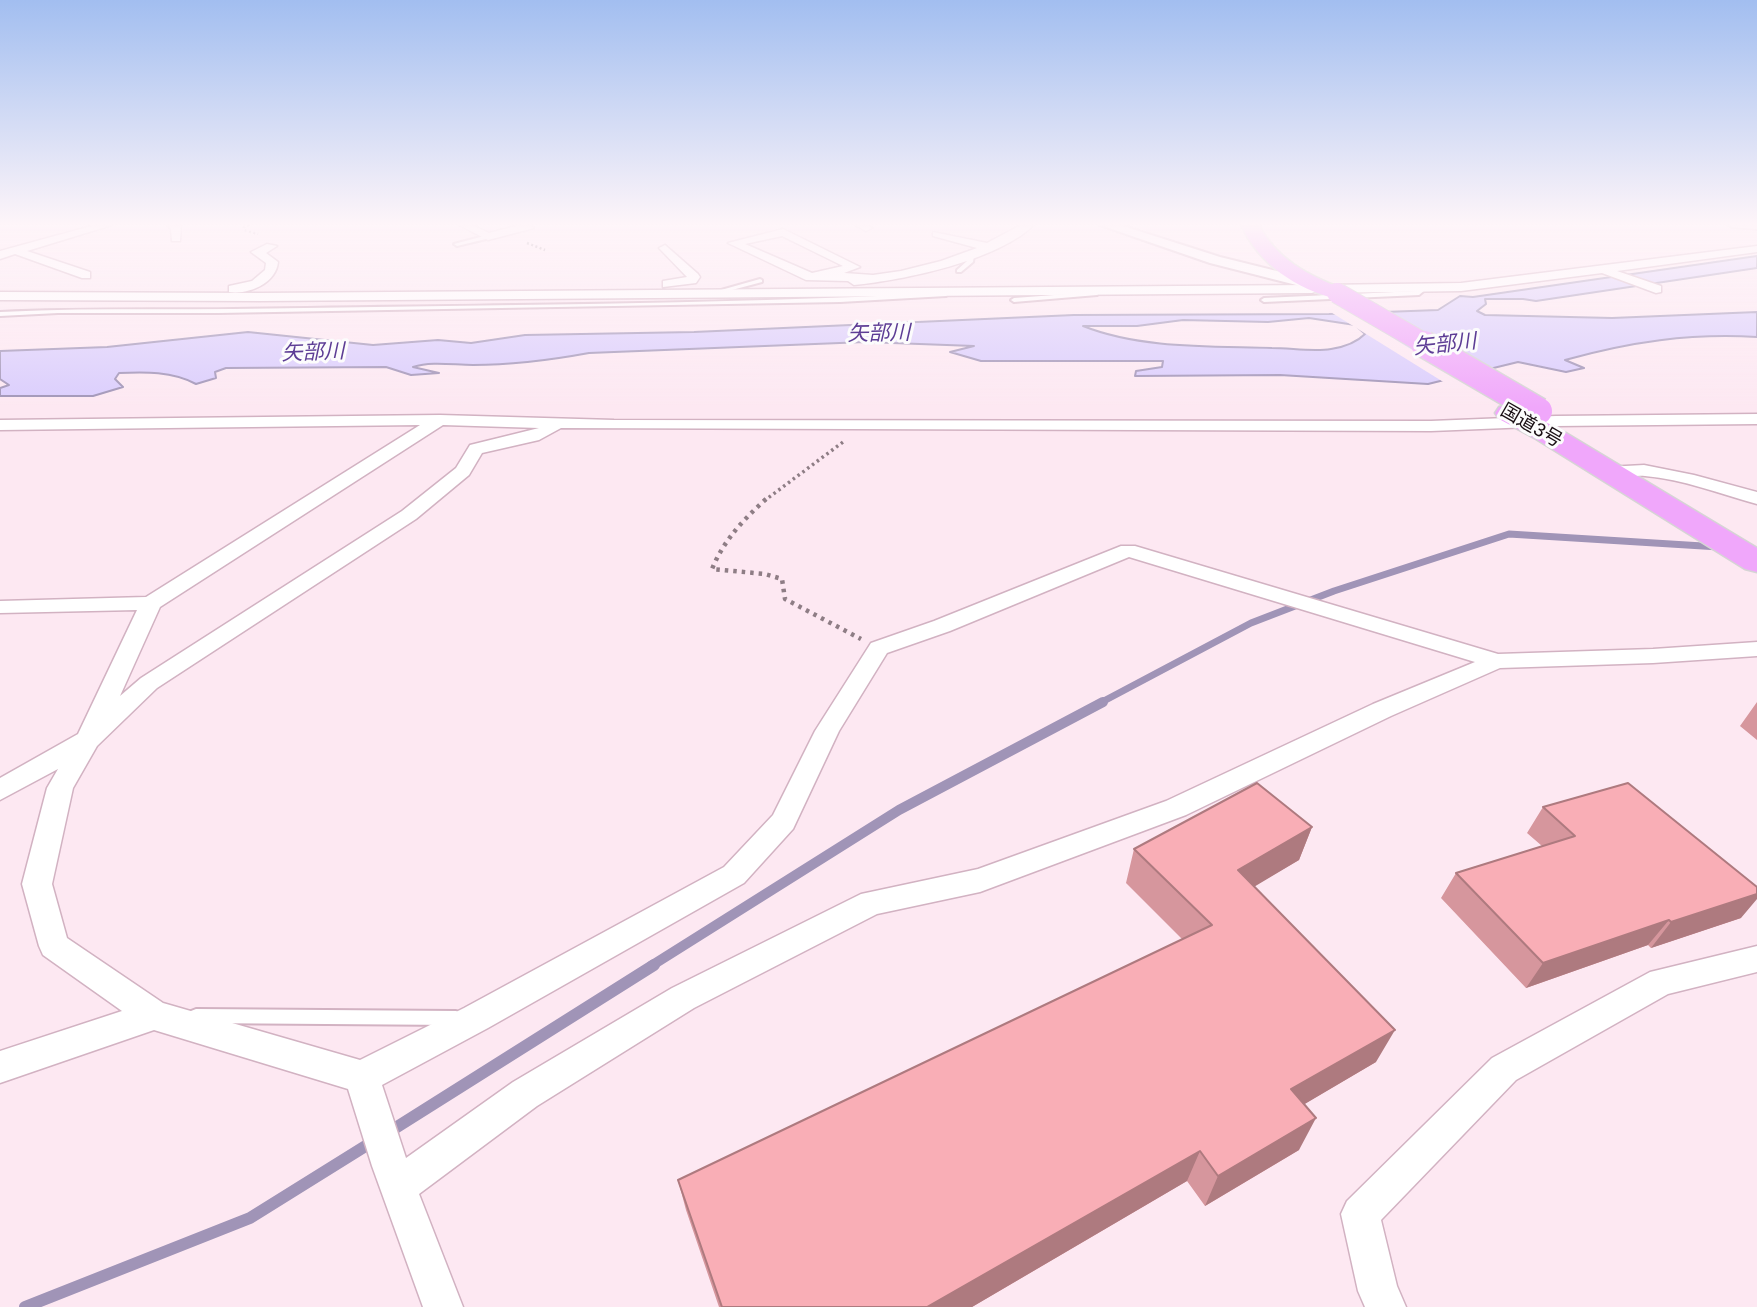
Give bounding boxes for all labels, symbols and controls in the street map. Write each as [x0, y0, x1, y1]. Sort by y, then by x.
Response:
water label: 矢部川 [847, 321, 911, 347]
water label: 矢部川 [1412, 329, 1478, 361]
water label: 矢部川 [281, 339, 345, 367]
street label: 国道3号 [1496, 399, 1566, 453]

